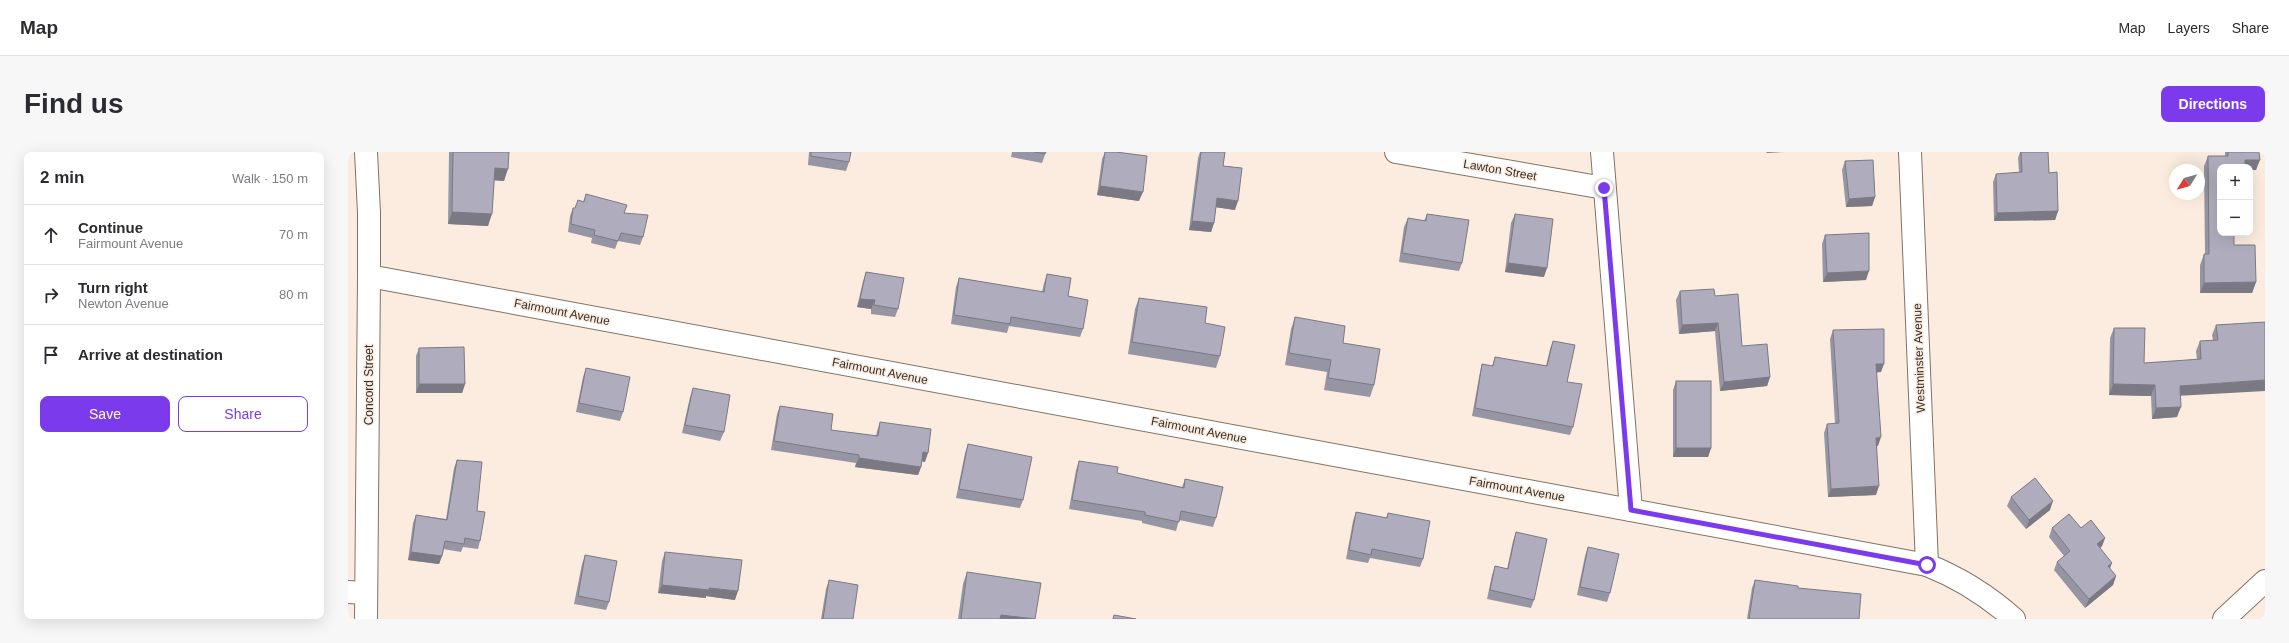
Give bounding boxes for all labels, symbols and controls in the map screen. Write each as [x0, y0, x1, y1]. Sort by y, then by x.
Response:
text: Map [20, 17, 58, 38]
text: Map [2118, 20, 2146, 36]
text: Layers [2168, 20, 2210, 36]
text: Share [2232, 20, 2269, 36]
button: Directions [2161, 86, 2265, 122]
text: Find us [24, 88, 124, 119]
street label: Lawton Street [1462, 157, 1538, 183]
north arrow [2169, 164, 2205, 200]
map controls [2217, 164, 2253, 236]
button: + [2217, 164, 2253, 200]
text: 2 min [40, 168, 84, 187]
text: Walk · 150 m [232, 171, 308, 186]
route end [1595, 179, 1613, 197]
button: − [2217, 200, 2253, 236]
text: Continue [78, 219, 143, 236]
icon: ahead [40, 224, 62, 246]
text: 70 m [279, 227, 308, 242]
text: Fairmount Avenue [78, 236, 183, 251]
text: Turn right [78, 279, 148, 296]
icon: right [40, 284, 62, 306]
text: 80 m [279, 287, 308, 302]
text: Newton Avenue [78, 296, 169, 311]
street label: Fairmount Avenue [513, 296, 611, 328]
street label: Westminster Avenue [1910, 303, 1928, 413]
icon: arrive [40, 344, 62, 366]
street label: Concord Street [362, 344, 376, 425]
text: Arrive at destination [78, 346, 223, 363]
street label: Fairmount Avenue [831, 355, 929, 387]
button: Save [40, 396, 170, 432]
button: Share [178, 396, 308, 432]
street label: Fairmount Avenue [1150, 414, 1248, 446]
street label: Fairmount Avenue [1468, 474, 1566, 504]
route start [1918, 556, 1936, 574]

